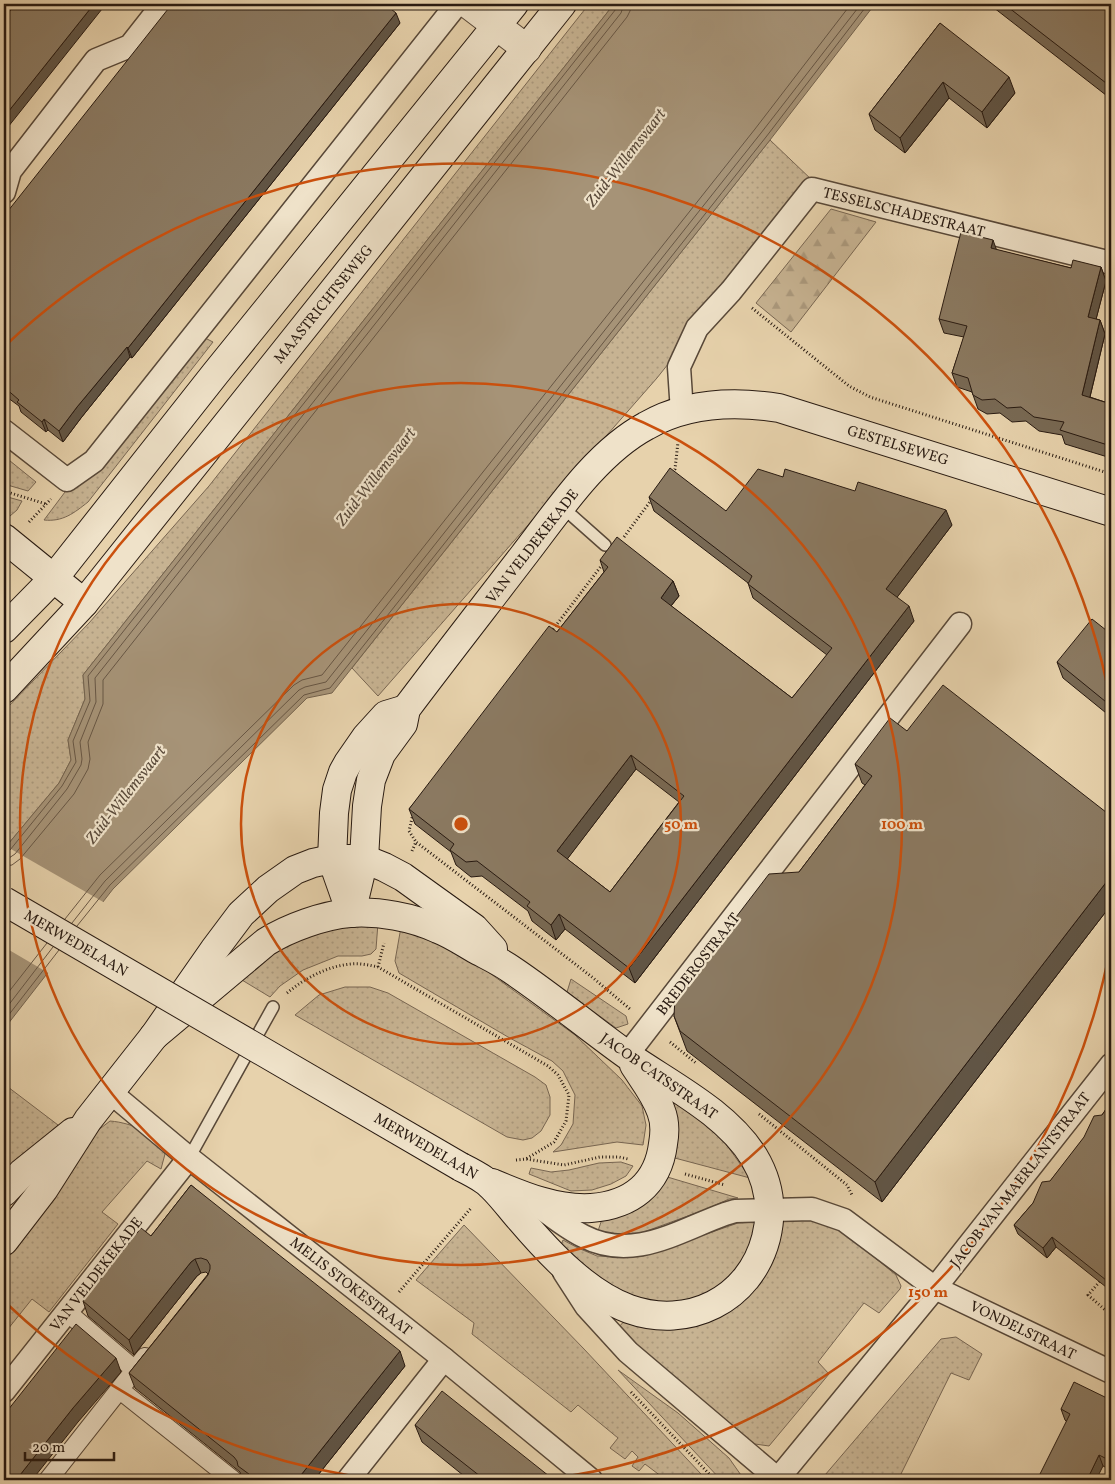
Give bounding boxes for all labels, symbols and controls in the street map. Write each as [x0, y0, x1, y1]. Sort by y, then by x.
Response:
water label: Zuid-Willemsvaart [581, 104, 672, 213]
street label: TESSELSCHADESTRAAT [820, 183, 987, 244]
street label: MAASTRICHTSEWEG [270, 241, 379, 369]
street label: GESTELSEWEG [844, 421, 951, 472]
water label: Zuid-Willemsvaart [331, 423, 422, 532]
street label: VAN VELDEKEKADE [482, 485, 585, 609]
water label: Zuid-Willemsvaart [81, 741, 172, 850]
centre of rings [452, 815, 470, 833]
text: 50 m [664, 815, 698, 836]
text: 100 m [881, 815, 924, 836]
street label: MERWEDELAAN [19, 906, 131, 983]
street label: BREDEROSTRAAT [652, 909, 746, 1021]
street label: JACOB CATSSTRAAT [595, 1029, 721, 1126]
street label: JACOB VAN MAERLANTSTRAAT [946, 1088, 1097, 1273]
street label: MERWEDELAAN [369, 1109, 481, 1186]
street label: VAN VELDEKEKADE [46, 1213, 149, 1337]
street label: MELIS STOKESTRAAT [285, 1233, 416, 1342]
text: 150 m [908, 1283, 948, 1304]
street label: VONDELSTRAAT [966, 1297, 1079, 1366]
scale bar [25, 1429, 114, 1461]
text: 20 m [32, 1438, 65, 1459]

